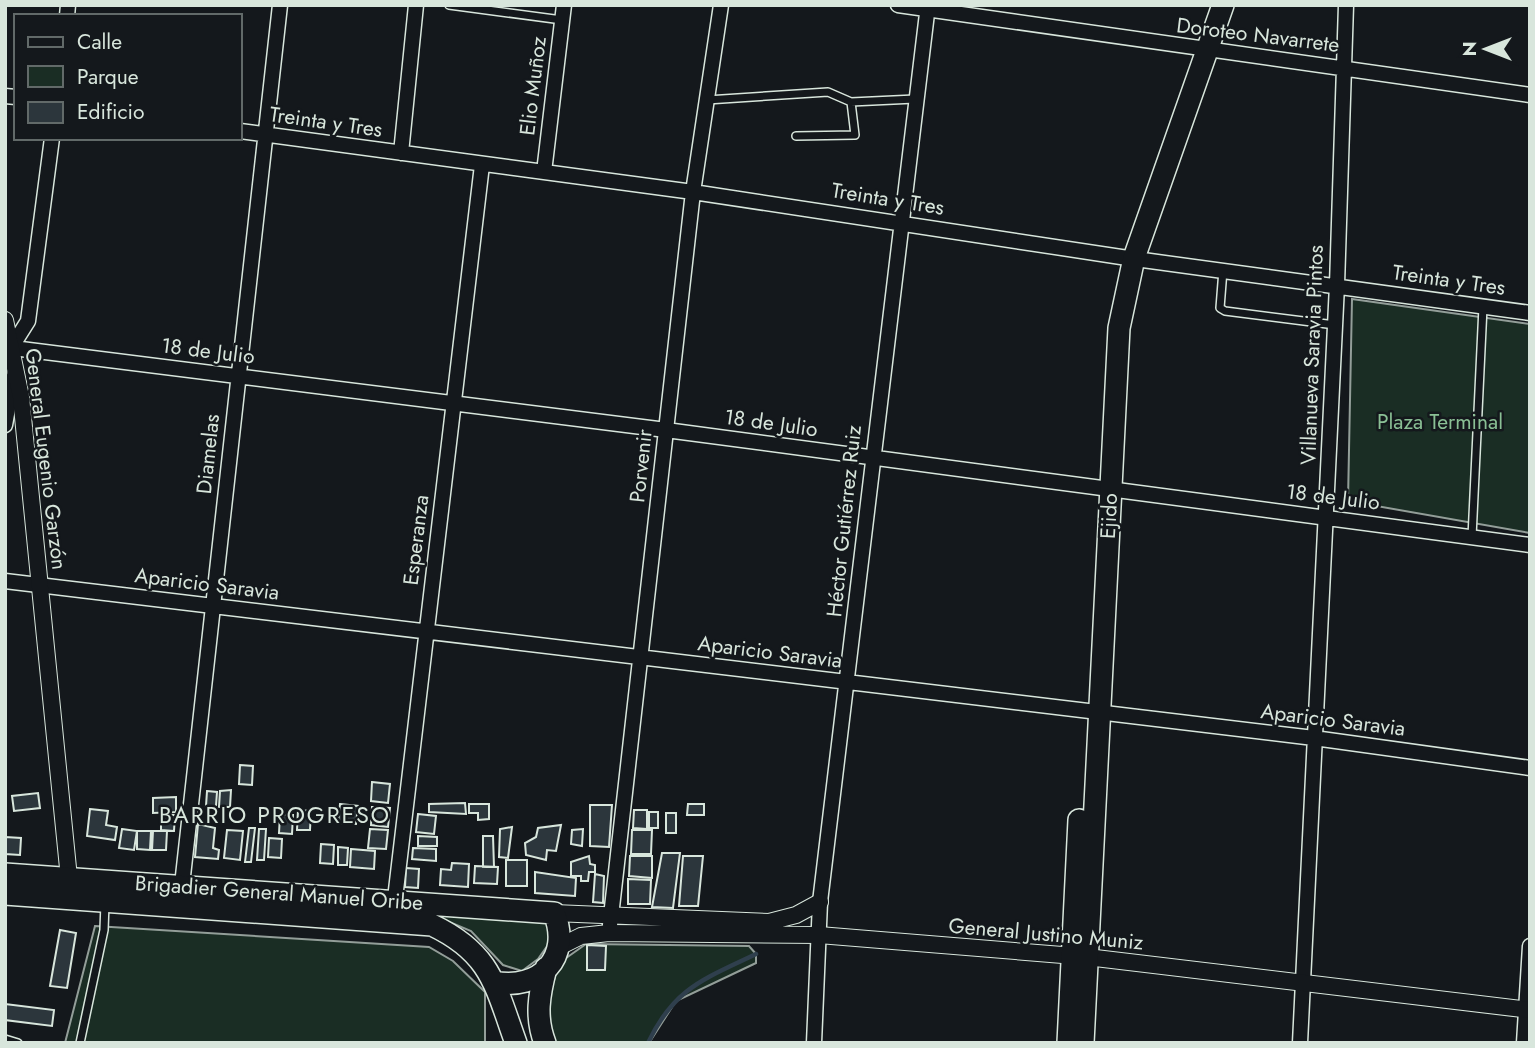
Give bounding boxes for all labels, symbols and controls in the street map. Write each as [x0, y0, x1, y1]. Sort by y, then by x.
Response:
street label: Doroteo Navarrete [1175, 10, 1341, 60]
legend [14, 14, 242, 140]
north arrow [1451, 14, 1521, 84]
text: Calle [77, 27, 122, 57]
street label: Elio Muñoz [512, 34, 554, 137]
text: N [1456, 41, 1483, 57]
text: Parque [77, 62, 139, 92]
text: Edificio [77, 97, 144, 127]
street label: Treinta y Tres [268, 99, 384, 145]
street label: Treinta y Tres [830, 175, 946, 223]
street label: Villanueva Saravia Pintos [1293, 244, 1331, 466]
street label: Treinta y Tres [1391, 257, 1507, 303]
street label: 18 de Julio [159, 330, 257, 372]
street label: General Eugenio Garzón [18, 346, 74, 572]
street label: 18 de Julio [722, 402, 820, 444]
park label: Plaza Terminal [1377, 407, 1503, 437]
street label: Diamelas [189, 412, 227, 496]
street label: Héctor Gutiérrez Ruiz [819, 423, 869, 619]
street label: Porvenir [622, 427, 660, 504]
street label: 18 de Julio [1284, 476, 1382, 518]
street label: Ejido [1093, 492, 1125, 540]
street label: Esperanza [396, 493, 436, 587]
street label: Aparicio Saravia [133, 560, 281, 608]
street label: Aparicio Saravia [696, 628, 844, 676]
street label: Aparicio Saravia [1259, 696, 1407, 744]
district label: BARRIO PROGRESO [159, 798, 391, 832]
street label: Brigadier General Manuel Oribe [134, 868, 424, 918]
street label: General Justino Muniz [947, 911, 1145, 957]

